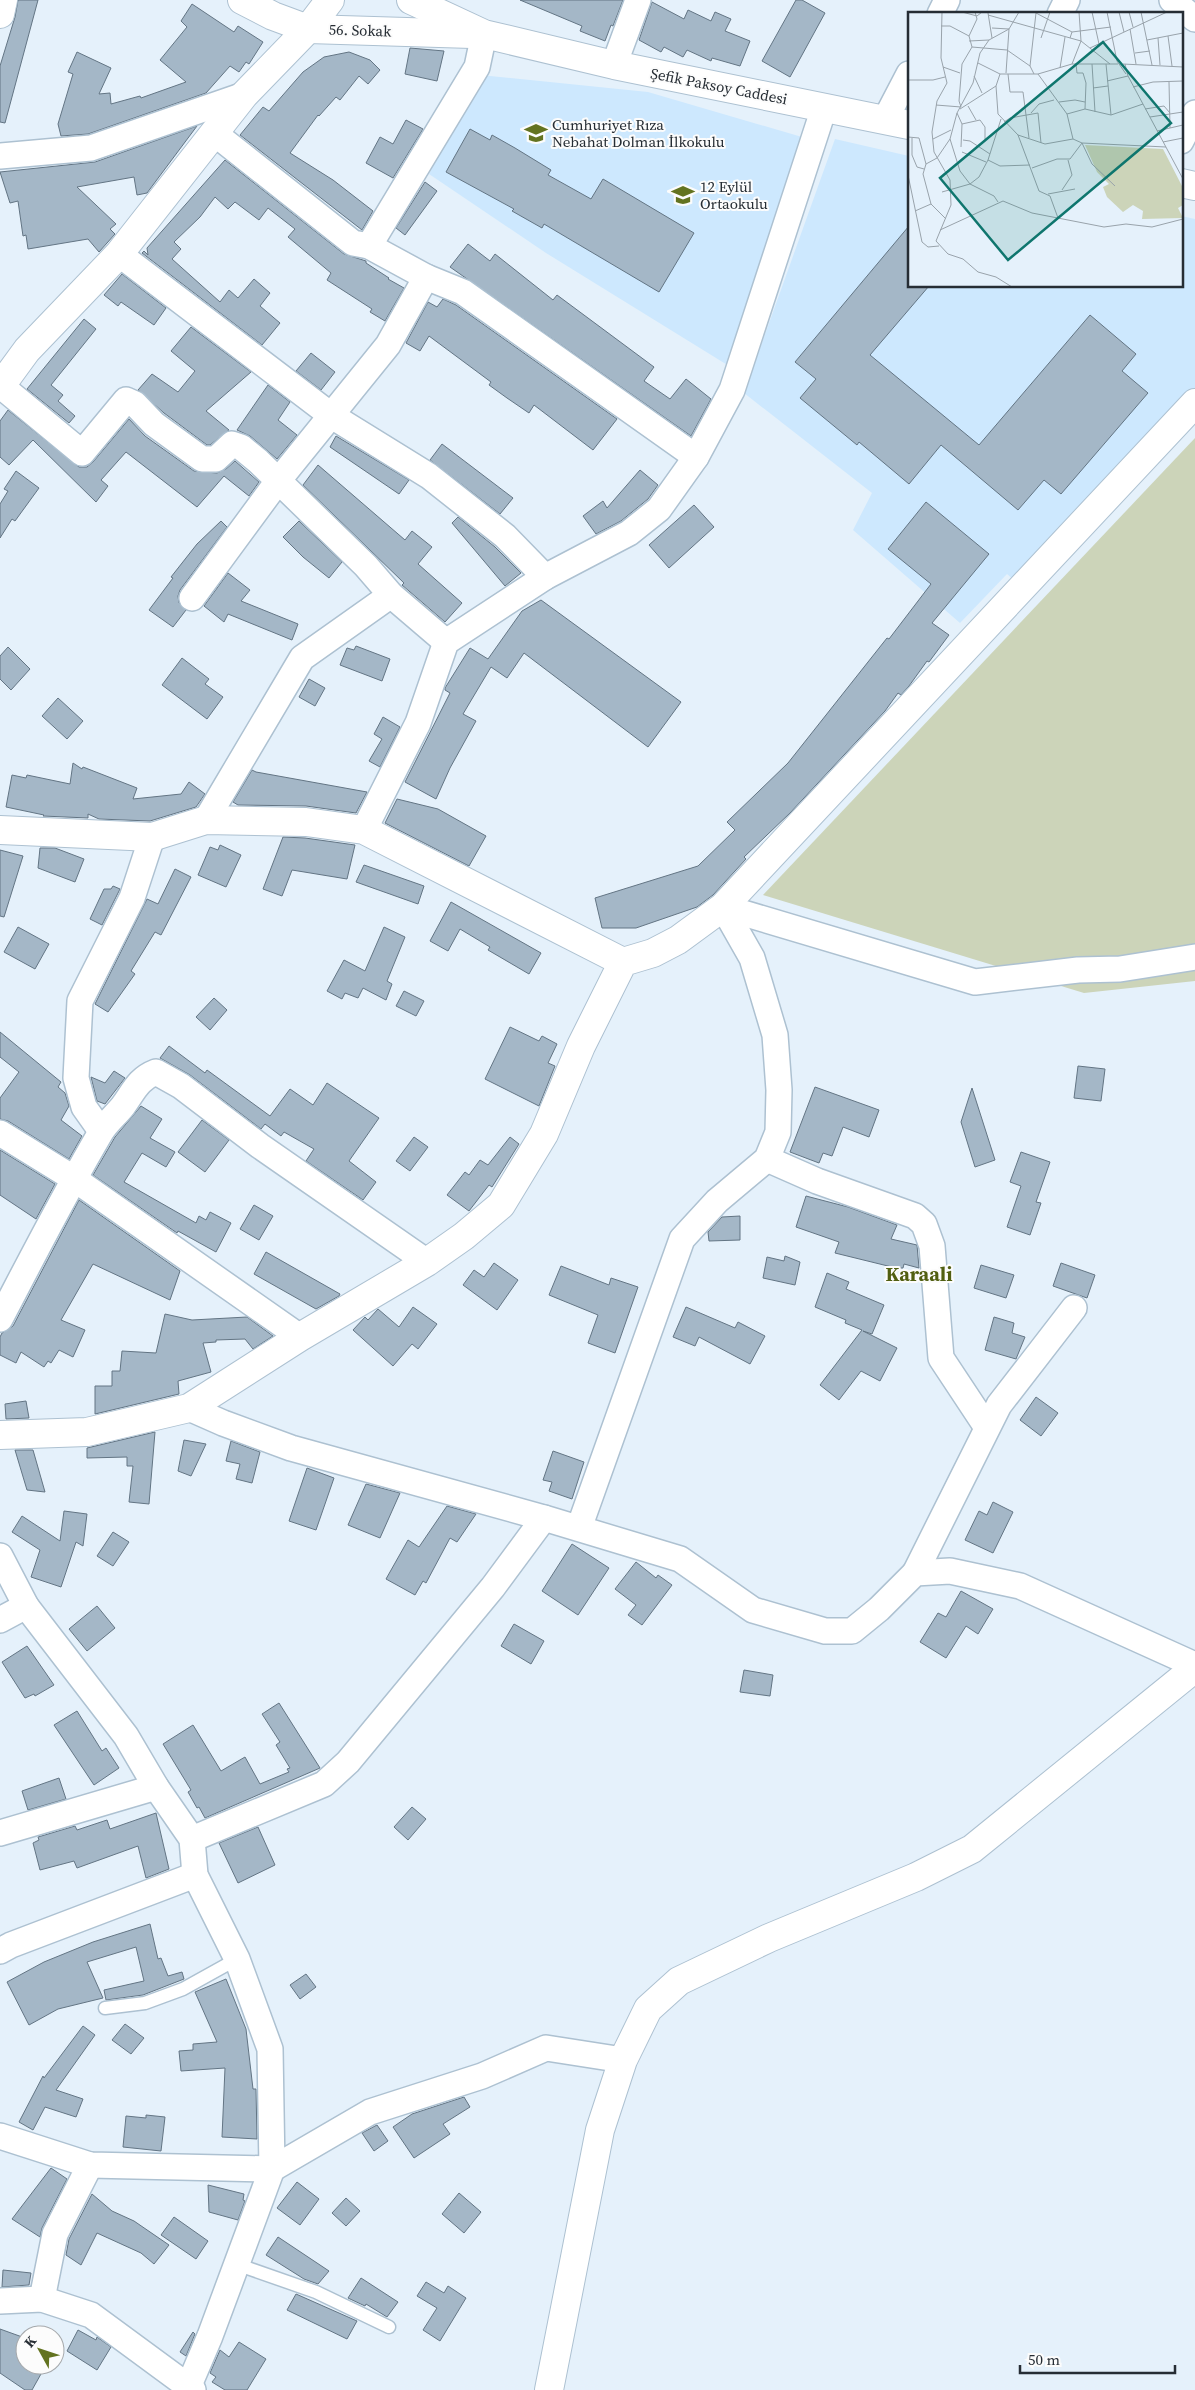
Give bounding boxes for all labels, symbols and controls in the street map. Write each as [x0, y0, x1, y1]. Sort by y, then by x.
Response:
inset map [908, 12, 1182, 288]
street label: 56. Sokak [328, 18, 393, 42]
street label: Şefik Paksoy Caddesi [649, 62, 789, 110]
place label: Cumhuriyet Rıza Nebahat Dolman İlkokulu [552, 114, 725, 152]
school or university icon: Cumhuriyet Rıza Nebahat Dolman İlkokulu [523, 120, 549, 146]
place label: 12 Eylül Ortaokulu [700, 176, 768, 214]
school or university icon: 12 Eylül Ortaokulu [670, 182, 696, 208]
district label: Karaali [885, 1260, 953, 1288]
north arrow [15, 2325, 65, 2375]
text: K [19, 2331, 41, 2352]
scale bar [1020, 2342, 1175, 2374]
text: 50 m [1028, 2349, 1060, 2370]

